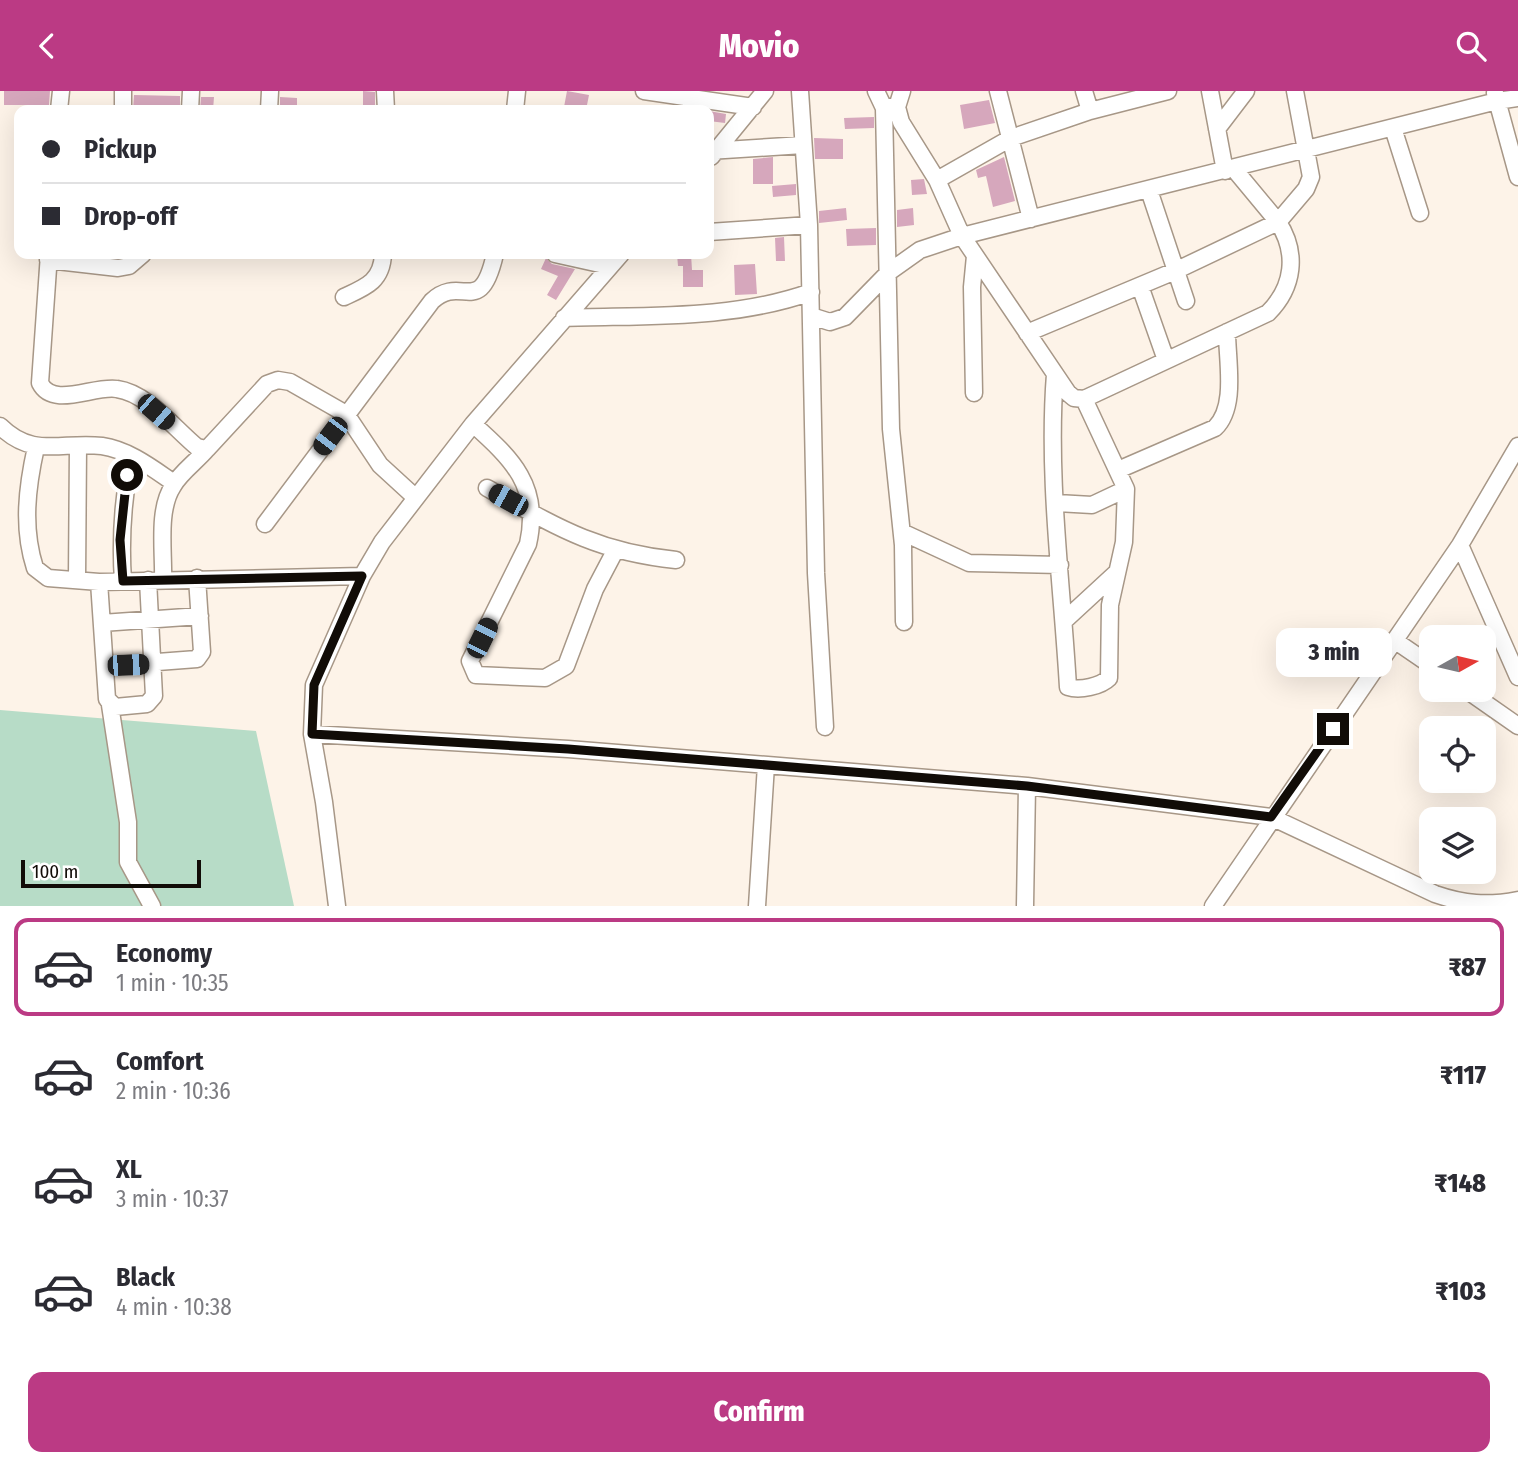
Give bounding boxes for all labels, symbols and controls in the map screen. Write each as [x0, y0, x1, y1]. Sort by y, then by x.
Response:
icon: back [28, 27, 66, 65]
text: Movio [719, 27, 799, 65]
icon: search [1452, 27, 1490, 65]
text: Pickup [84, 134, 157, 165]
text: Drop-off [84, 201, 177, 232]
car [134, 390, 179, 434]
car [309, 413, 352, 459]
route start [111, 459, 143, 491]
car [485, 481, 532, 519]
car [464, 615, 501, 661]
north arrow [1419, 625, 1496, 702]
map controls [1419, 625, 1496, 884]
callout: 3 min [1275, 627, 1391, 677]
text: 3 min [1308, 638, 1360, 666]
car [107, 654, 150, 676]
route end [1317, 713, 1349, 745]
button: locate [1419, 716, 1496, 793]
button: layers [1419, 807, 1496, 884]
scale bar [21, 857, 201, 889]
text: 100 m [32, 860, 78, 883]
icon: car [32, 936, 95, 999]
text: Economy [116, 938, 212, 969]
text: ₹87 [1449, 952, 1486, 983]
text: 1 min · 10:35 [116, 969, 229, 997]
icon: car [32, 1044, 95, 1107]
text: Comfort [116, 1046, 204, 1077]
text: ₹117 [1440, 1060, 1486, 1091]
text: 2 min · 10:36 [116, 1077, 231, 1105]
icon: car [32, 1152, 95, 1215]
text: XL [116, 1154, 142, 1185]
text: ₹148 [1434, 1168, 1486, 1199]
text: 3 min · 10:37 [116, 1185, 229, 1213]
icon: car [32, 1260, 95, 1323]
text: Black [116, 1262, 175, 1293]
text: ₹103 [1435, 1276, 1486, 1307]
text: 4 min · 10:38 [116, 1293, 232, 1321]
button: Confirm [28, 1372, 1490, 1452]

